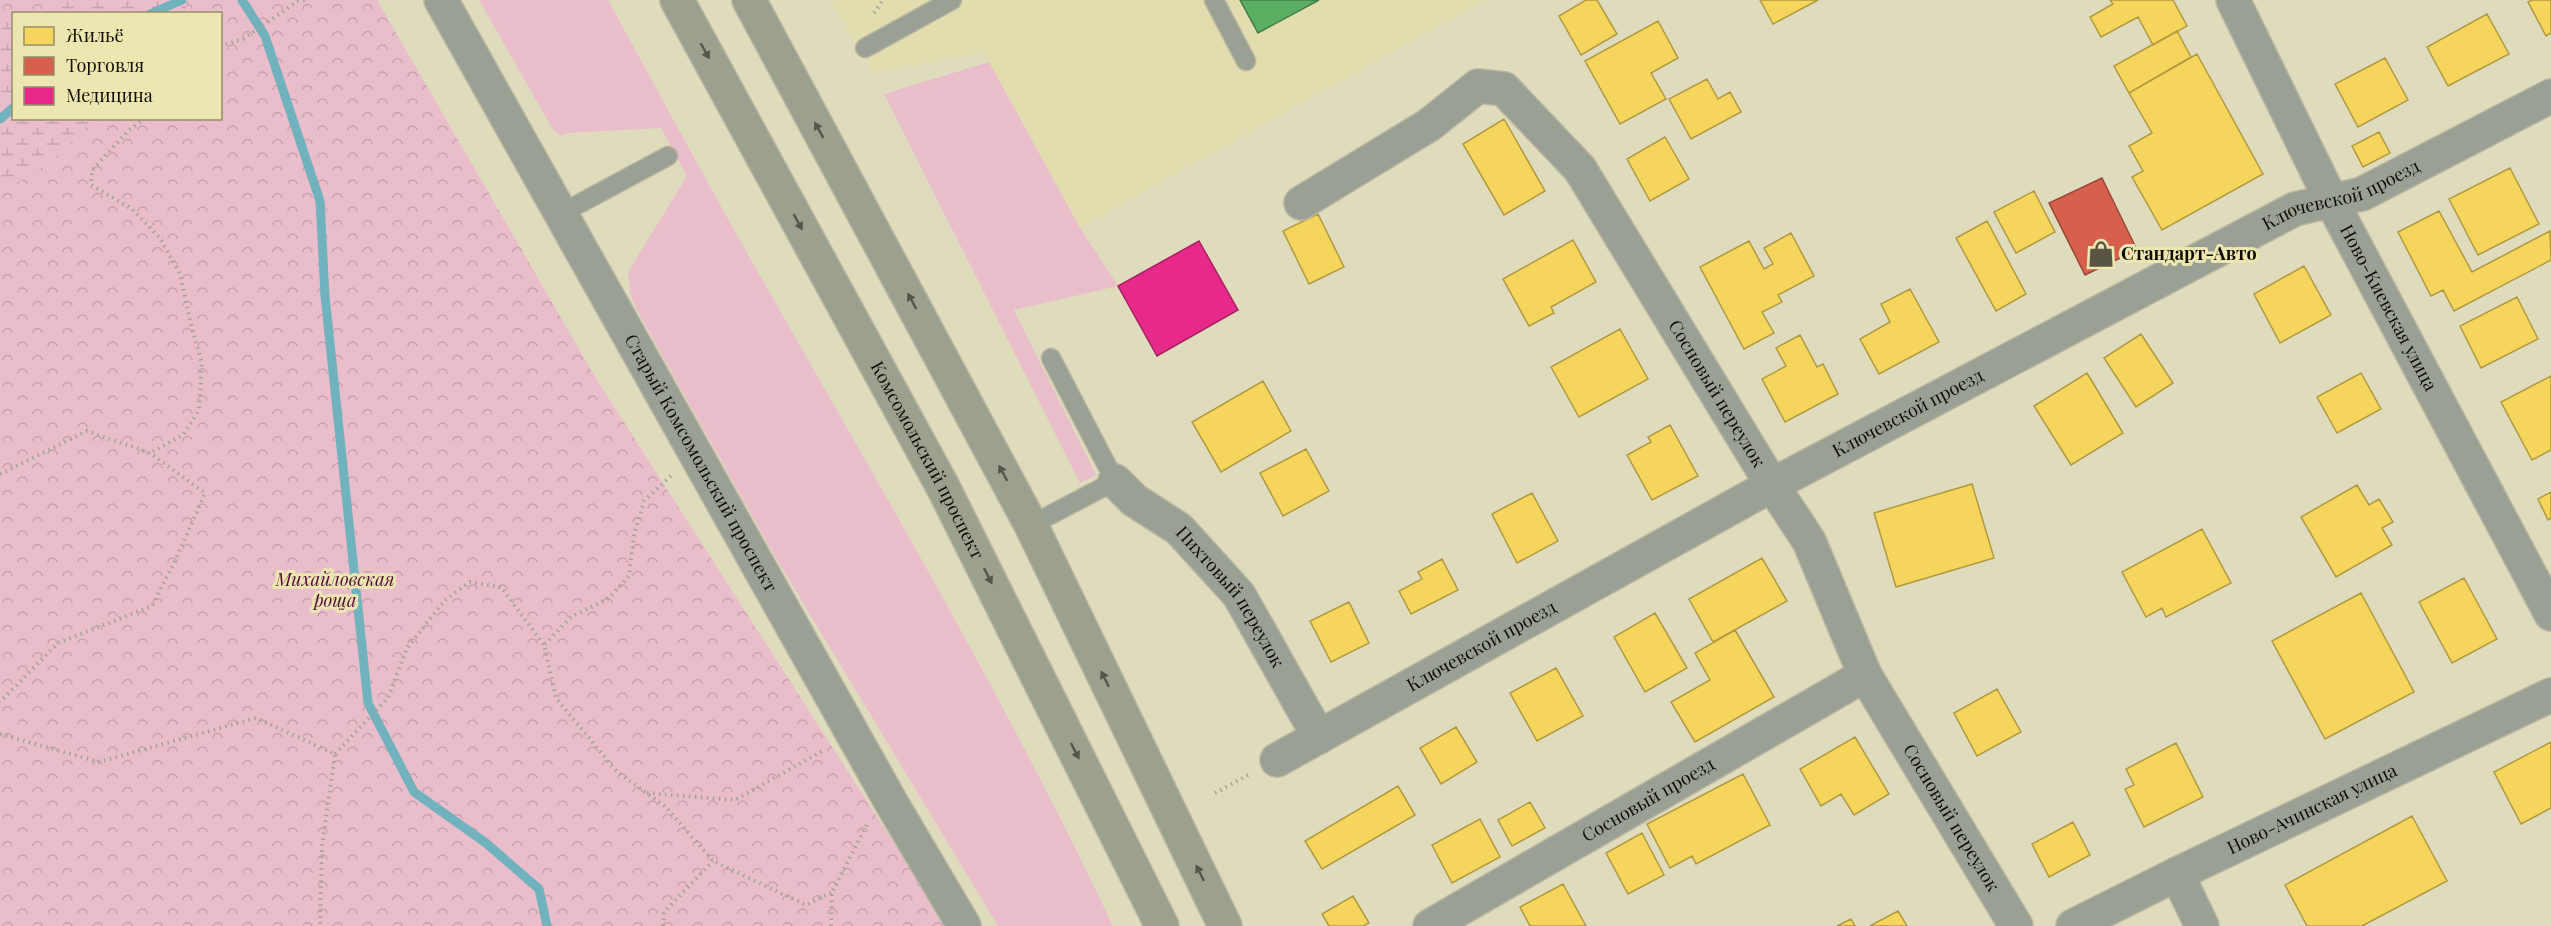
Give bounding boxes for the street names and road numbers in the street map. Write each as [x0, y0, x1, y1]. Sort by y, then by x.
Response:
street label: Ключевской проезд [2258, 153, 2424, 235]
street label: Ново-Киевская улица [2335, 220, 2443, 395]
street label: Сосновый переулок [1663, 315, 1771, 471]
street label: Старый Комсомольский проспект [620, 329, 784, 596]
street label: Комсомольский проспект [866, 357, 990, 563]
street label: Ключевской проезд [1828, 362, 1988, 462]
street label: Пихтовый переулок [1171, 521, 1290, 671]
street label: Ключевской проезд [1402, 594, 1561, 697]
street label: Сосновый переулок [1898, 739, 2005, 896]
street label: Сосновый проезд [1577, 751, 1719, 847]
street label: Ново-Ачинская улица [2223, 758, 2400, 859]

